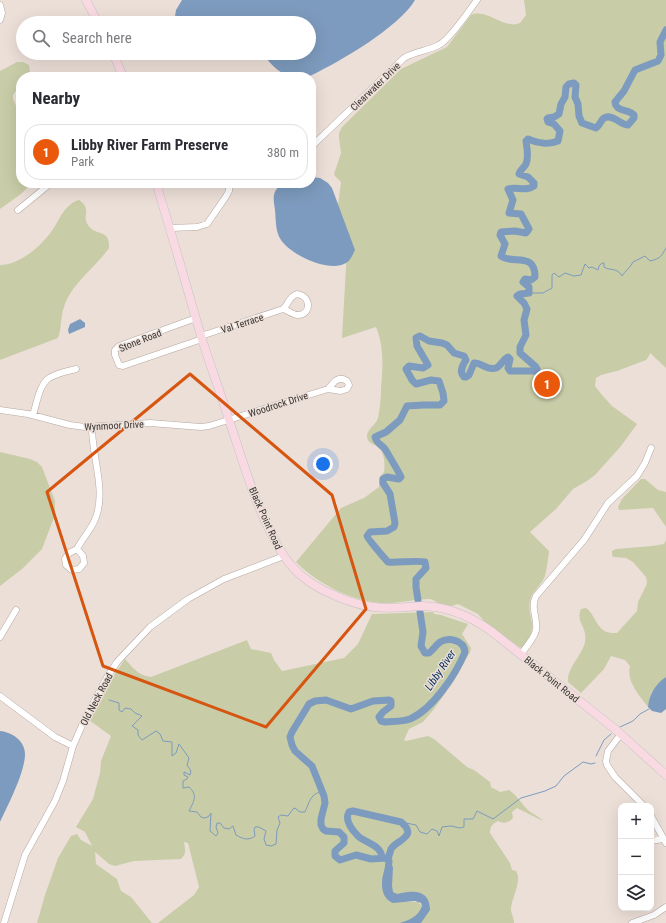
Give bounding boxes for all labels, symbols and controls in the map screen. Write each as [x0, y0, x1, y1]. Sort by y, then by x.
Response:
search box [16, 16, 316, 60]
icon: search [30, 27, 52, 49]
text: Search here [62, 29, 132, 47]
street label: Clearwater Drive [348, 60, 403, 113]
text: Nearby [32, 88, 80, 108]
text: Libby River Farm Preserve [71, 136, 228, 154]
text: 1 [43, 145, 49, 160]
text: 380 m [267, 145, 299, 160]
text: Park [71, 154, 94, 169]
street label: Val Terrace [220, 311, 265, 336]
street label: Stone Road [117, 327, 163, 354]
pin: 1 [534, 369, 560, 399]
street label: Woodrock Drive [247, 390, 310, 419]
street label: Wynmoor Drive [84, 418, 144, 433]
your location [313, 454, 333, 474]
street label: Black Point Road [247, 485, 284, 551]
water label: Libby River [422, 647, 459, 693]
street label: Black Point Road [522, 654, 581, 705]
street label: Old Neck Road [78, 671, 115, 727]
map controls [618, 803, 654, 911]
button: + [618, 803, 654, 839]
button: − [618, 839, 654, 875]
button: layers [618, 875, 654, 911]

